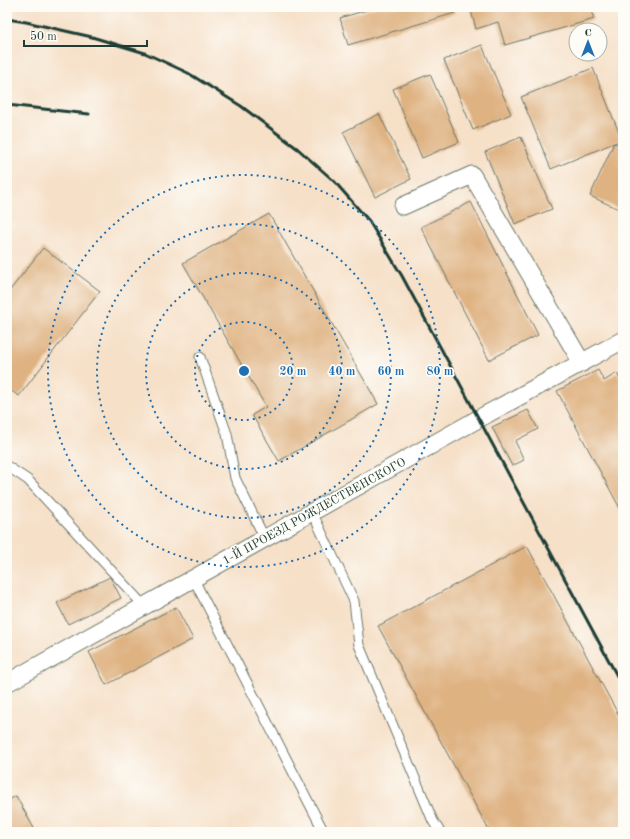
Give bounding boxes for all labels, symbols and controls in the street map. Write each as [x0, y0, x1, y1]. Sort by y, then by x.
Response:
scale bar [24, 22, 147, 48]
north arrow [568, 22, 608, 62]
text: С [584, 28, 592, 39]
text: 50 m [30, 30, 57, 43]
centre of rings [237, 364, 251, 378]
text: 20 m [280, 366, 307, 378]
text: 40 m [329, 366, 356, 378]
text: 60 m [378, 366, 405, 378]
text: 80 m [427, 366, 454, 378]
street label: 1-Й ПРОЕЗД РОЖДЕСТВЕНСКОГО [219, 454, 408, 567]

